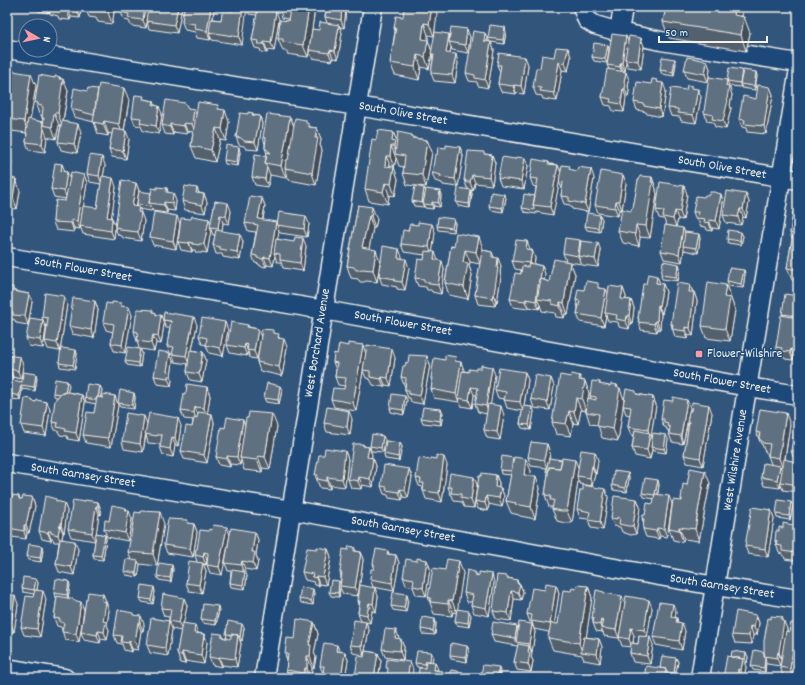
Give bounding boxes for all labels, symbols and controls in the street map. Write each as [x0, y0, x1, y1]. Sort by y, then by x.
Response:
north arrow [18, 18, 58, 58]
scale bar [659, 18, 767, 44]
text: 50 m [665, 25, 688, 42]
text: N [37, 35, 54, 44]
street label: South Olive Street [357, 97, 449, 131]
street label: South Olive Street [676, 151, 768, 185]
street label: South Flower Street [33, 252, 134, 288]
street label: West Borchard Avenue [300, 287, 336, 399]
street label: South Flower Street [353, 306, 454, 342]
place label: Flower-Wilshire [707, 345, 783, 364]
marker: Flower-Wilshire [694, 349, 704, 359]
street label: South Flower Street [672, 364, 773, 400]
street label: West Wilshire Avenue [719, 408, 753, 512]
street label: South Garnsey Street [29, 458, 137, 494]
street label: South Garnsey Street [349, 511, 457, 549]
street label: South Garnsey Street [668, 569, 776, 605]

